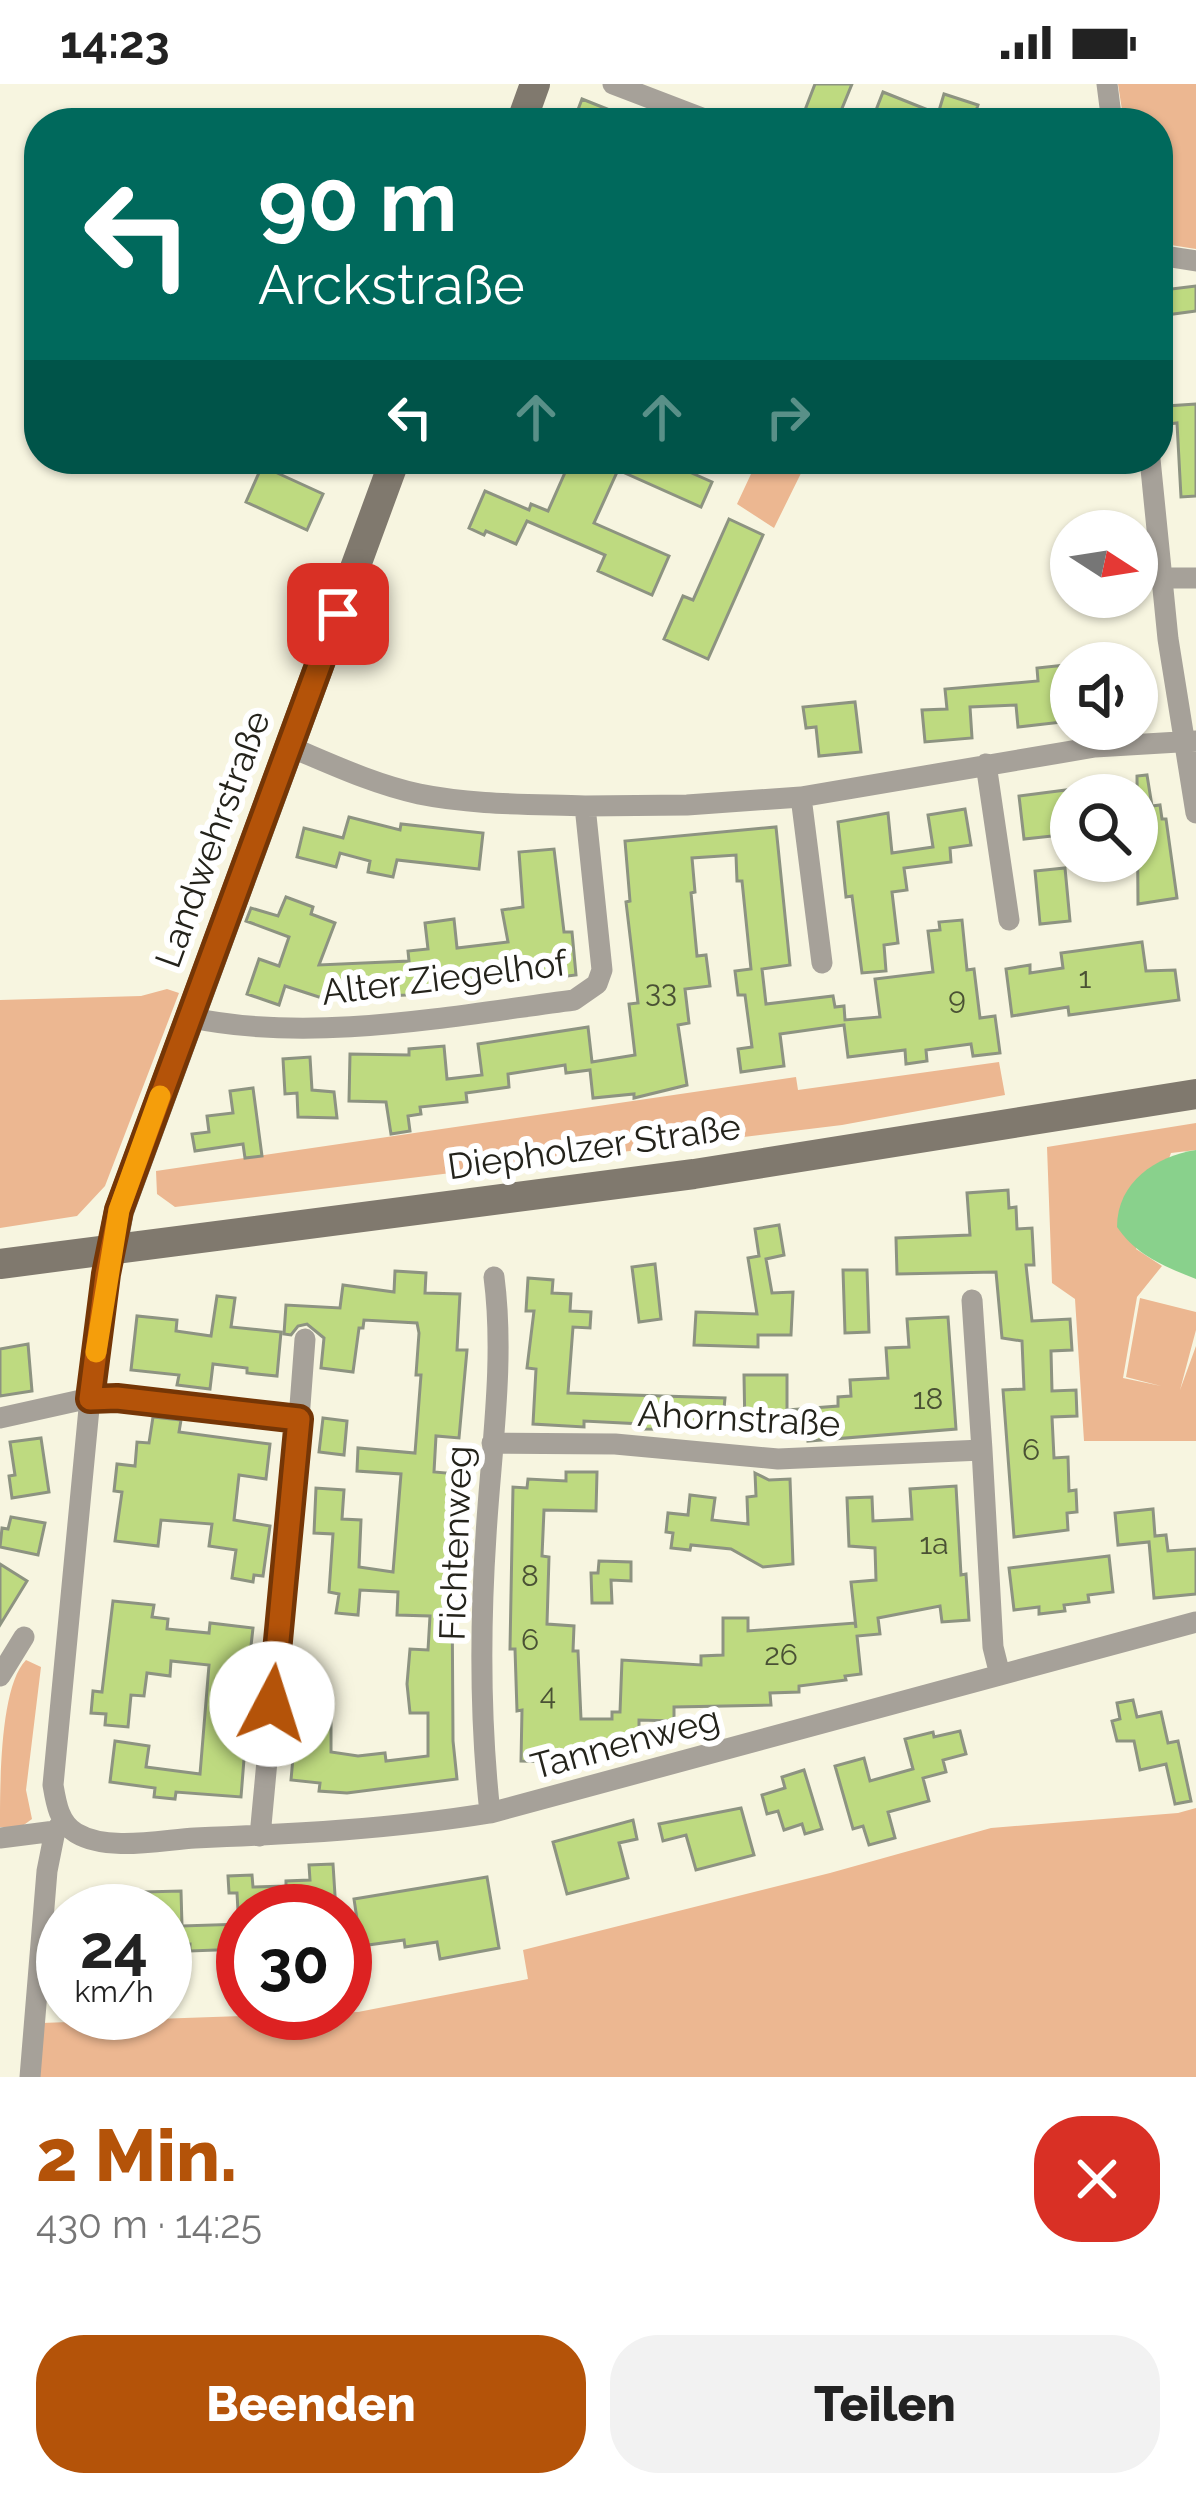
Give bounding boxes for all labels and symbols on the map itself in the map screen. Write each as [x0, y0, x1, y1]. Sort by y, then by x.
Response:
north arrow [1050, 510, 1158, 618]
pin [287, 563, 389, 665]
street label: Landwehrstraße [146, 705, 278, 973]
street label: Alter Ziegelhof [319, 941, 571, 1013]
house number: 1 [1079, 960, 1092, 995]
house number: 33 [645, 974, 677, 1009]
house number: 9 [948, 980, 966, 1015]
street label: Diepholzer Straße [445, 1105, 743, 1187]
house number: 18 [913, 1381, 943, 1416]
street label: Ahornstraße [637, 1392, 841, 1444]
house number: 6 [1022, 1432, 1040, 1467]
street label: Fichtenweg [431, 1445, 479, 1641]
house number: 1a [919, 1526, 949, 1561]
house number: 8 [521, 1558, 539, 1593]
house number: 6 [521, 1622, 539, 1657]
house number: 26 [764, 1637, 798, 1672]
position arrow [209, 1641, 335, 1767]
house number: 4 [540, 1677, 556, 1712]
street label: Tannenweg [526, 1697, 724, 1787]
speed limit sign: 30 [216, 1884, 372, 2040]

